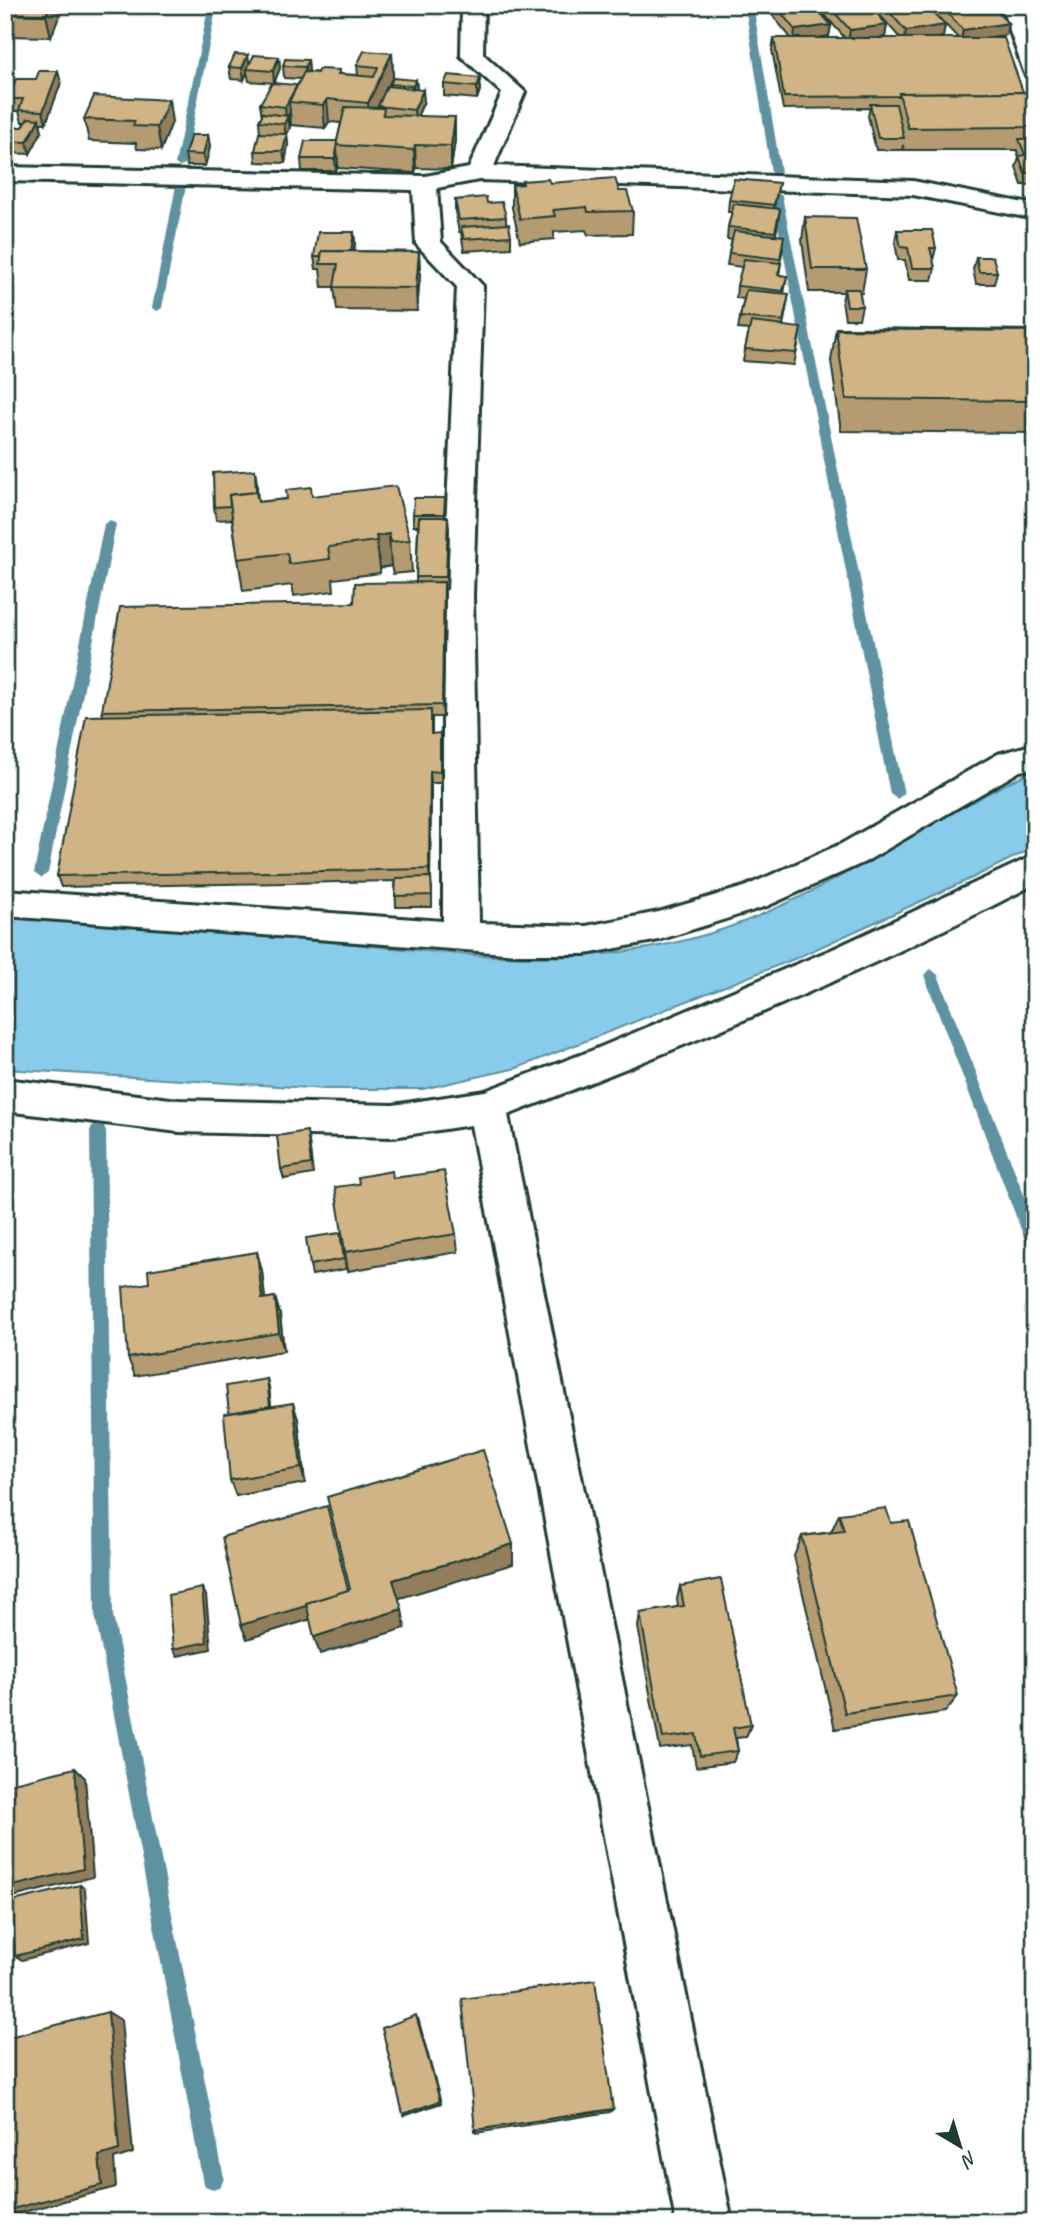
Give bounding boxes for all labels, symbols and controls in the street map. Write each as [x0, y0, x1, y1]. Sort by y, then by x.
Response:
north arrow [925, 2112, 995, 2182]
text: N [955, 2146, 982, 2174]

